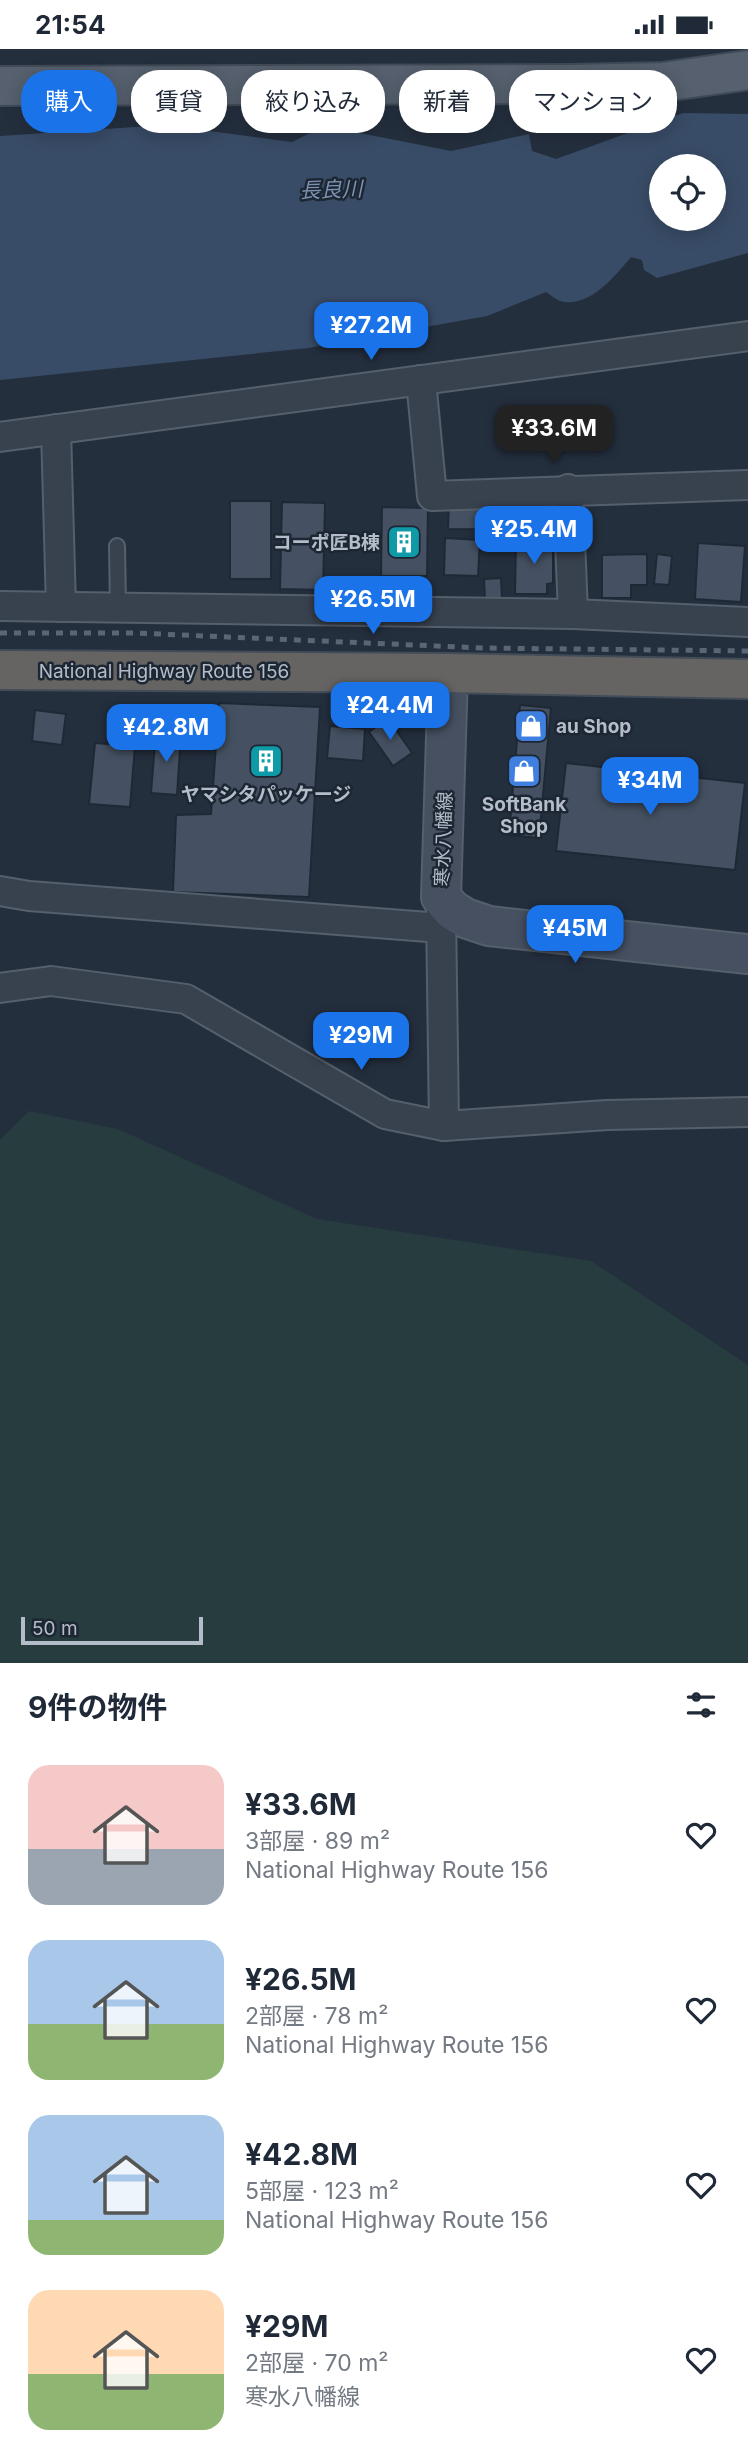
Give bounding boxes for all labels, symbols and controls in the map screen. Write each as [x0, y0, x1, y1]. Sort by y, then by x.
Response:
text: 21:54 [35, 9, 105, 40]
chip: 購入 [21, 70, 117, 133]
chip: 賃貸 [131, 70, 227, 133]
chip: 絞り込み [241, 70, 385, 133]
chip: 新着 [399, 70, 495, 133]
chip: マンション [509, 70, 677, 133]
map controls [649, 154, 726, 231]
button: locate [649, 154, 726, 231]
water label: 長良川 [299, 176, 365, 203]
pin: ¥27.2M [314, 303, 428, 362]
text: ¥27.2M [330, 311, 412, 339]
pin: ¥33.6M [497, 405, 611, 465]
text: ¥33.6M [511, 414, 597, 442]
pin: ¥25.4M [477, 507, 591, 566]
text: ¥25.4M [491, 515, 577, 543]
building icon: コーポ匠B棟 [385, 523, 423, 561]
place label: コーポ匠B棟 [272, 531, 380, 554]
pin: ¥26.5M [316, 577, 430, 636]
text: ¥26.5M [330, 585, 416, 613]
street label: National Highway Route 156 [39, 660, 289, 683]
pin: ¥24.4M [333, 683, 447, 742]
text: ¥24.4M [347, 691, 433, 719]
pin: ¥42.8M [109, 705, 223, 764]
shop icon: au Shop [512, 707, 550, 745]
text: ¥42.8M [123, 713, 209, 741]
place label: au Shop [556, 715, 631, 738]
building icon: ヤマシタパッケージ [247, 742, 285, 780]
shop icon: SoftBank Shop [505, 752, 543, 790]
pin: ¥34M [609, 757, 691, 817]
text: ¥34M [618, 766, 682, 794]
place label: ヤマシタパッケージ [181, 783, 351, 806]
street label: 寒水八幡線 [430, 791, 457, 887]
place label: SoftBank Shop [482, 793, 566, 838]
pin: ¥45M [534, 905, 616, 965]
text: ¥45M [543, 914, 607, 942]
pin: ¥29M [320, 1013, 402, 1072]
text: ¥29M [329, 1021, 393, 1049]
scale bar [21, 1614, 203, 1646]
text: 50 m [32, 1617, 78, 1640]
icon: filters [682, 1686, 720, 1724]
text: 9件の物件 [28, 1689, 167, 1725]
text: ¥33.6M [245, 1786, 357, 1822]
icon: home [84, 1793, 168, 1877]
icon: heart [682, 1816, 720, 1854]
text: 3部屋 · 89 m² [245, 1827, 390, 1855]
text: National Highway Route 156 [245, 1856, 548, 1884]
text: ¥26.5M [245, 1961, 357, 1997]
icon: home [84, 1968, 168, 2052]
icon: heart [682, 1991, 720, 2029]
text: 2部屋 · 78 m² [245, 2002, 388, 2030]
text: National Highway Route 156 [245, 2031, 548, 2059]
text: ¥42.8M [245, 2136, 358, 2172]
icon: home [84, 2143, 168, 2227]
icon: heart [682, 2166, 720, 2204]
text: 5部屋 · 123 m² [245, 2177, 399, 2205]
text: National Highway Route 156 [245, 2206, 548, 2234]
text: ¥29M [245, 2308, 328, 2344]
icon: home [84, 2318, 168, 2402]
icon: heart [682, 2341, 720, 2379]
text: 2部屋 · 70 m² [245, 2349, 389, 2377]
text: 寒水八幡線 [245, 2383, 360, 2411]

